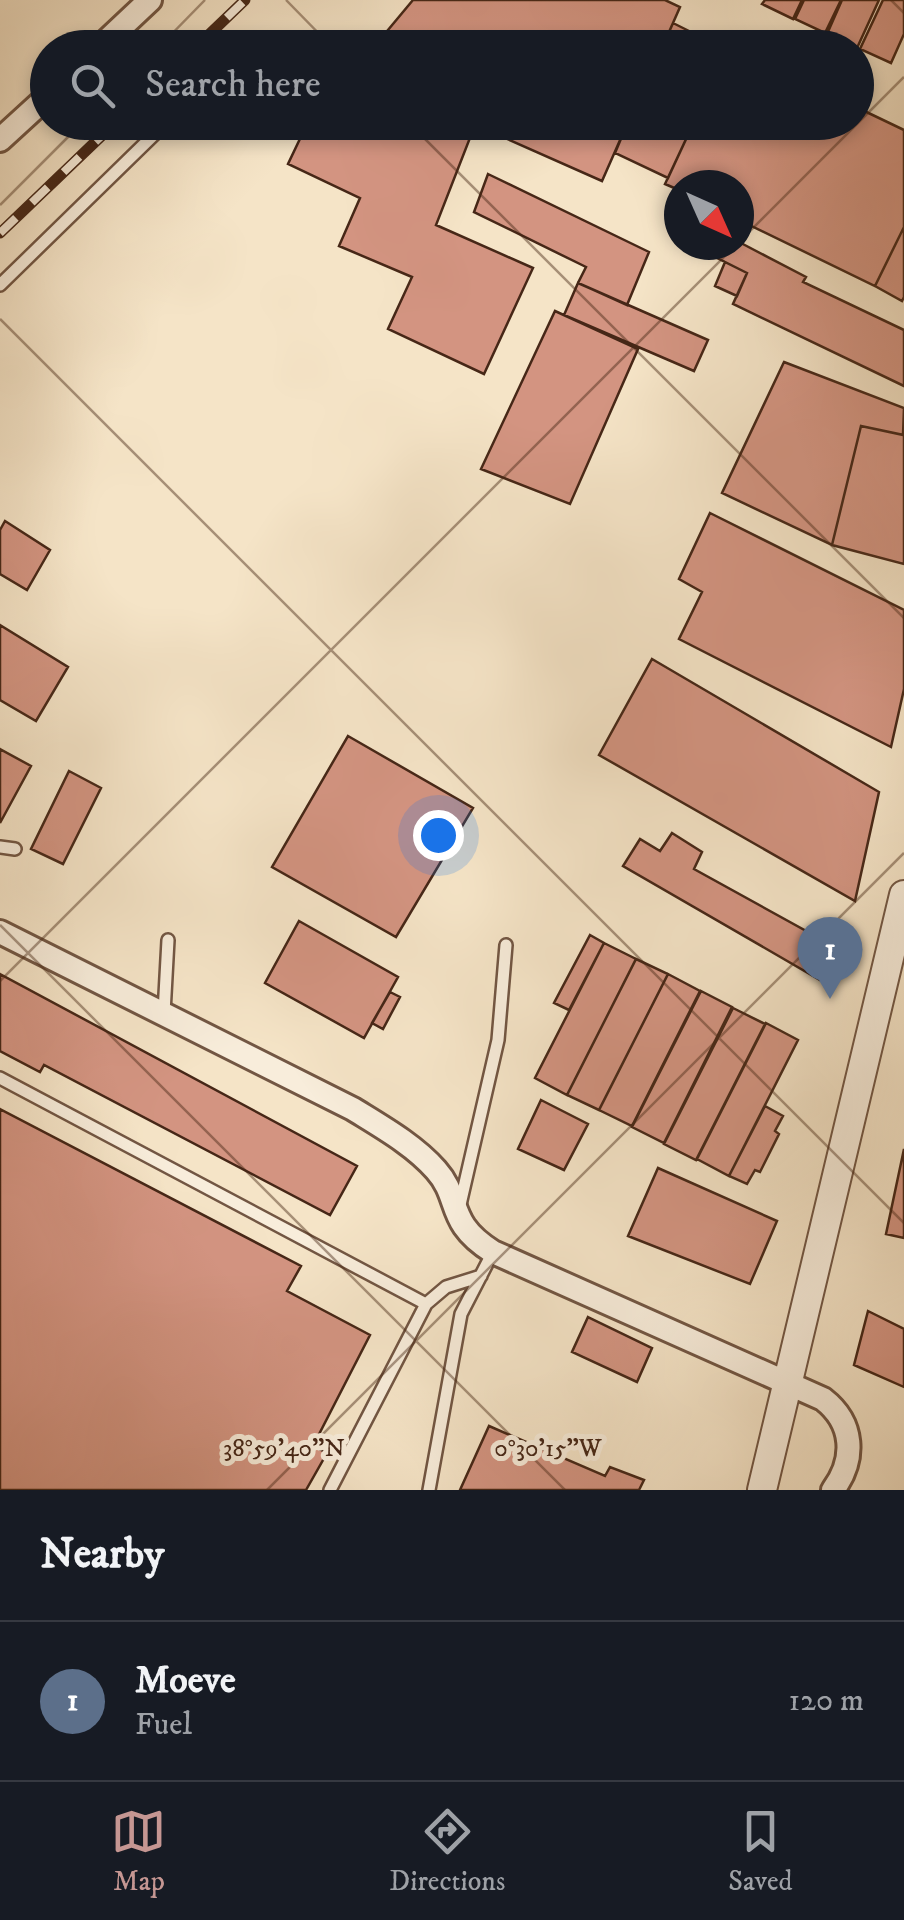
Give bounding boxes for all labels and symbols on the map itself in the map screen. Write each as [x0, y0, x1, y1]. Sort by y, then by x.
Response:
north arrow [664, 170, 754, 260]
your location [413, 810, 464, 861]
pin: 1 [798, 916, 862, 999]
text: 38°59'40"N [223, 1433, 345, 1464]
text: 0°30'15"W [494, 1433, 603, 1464]

